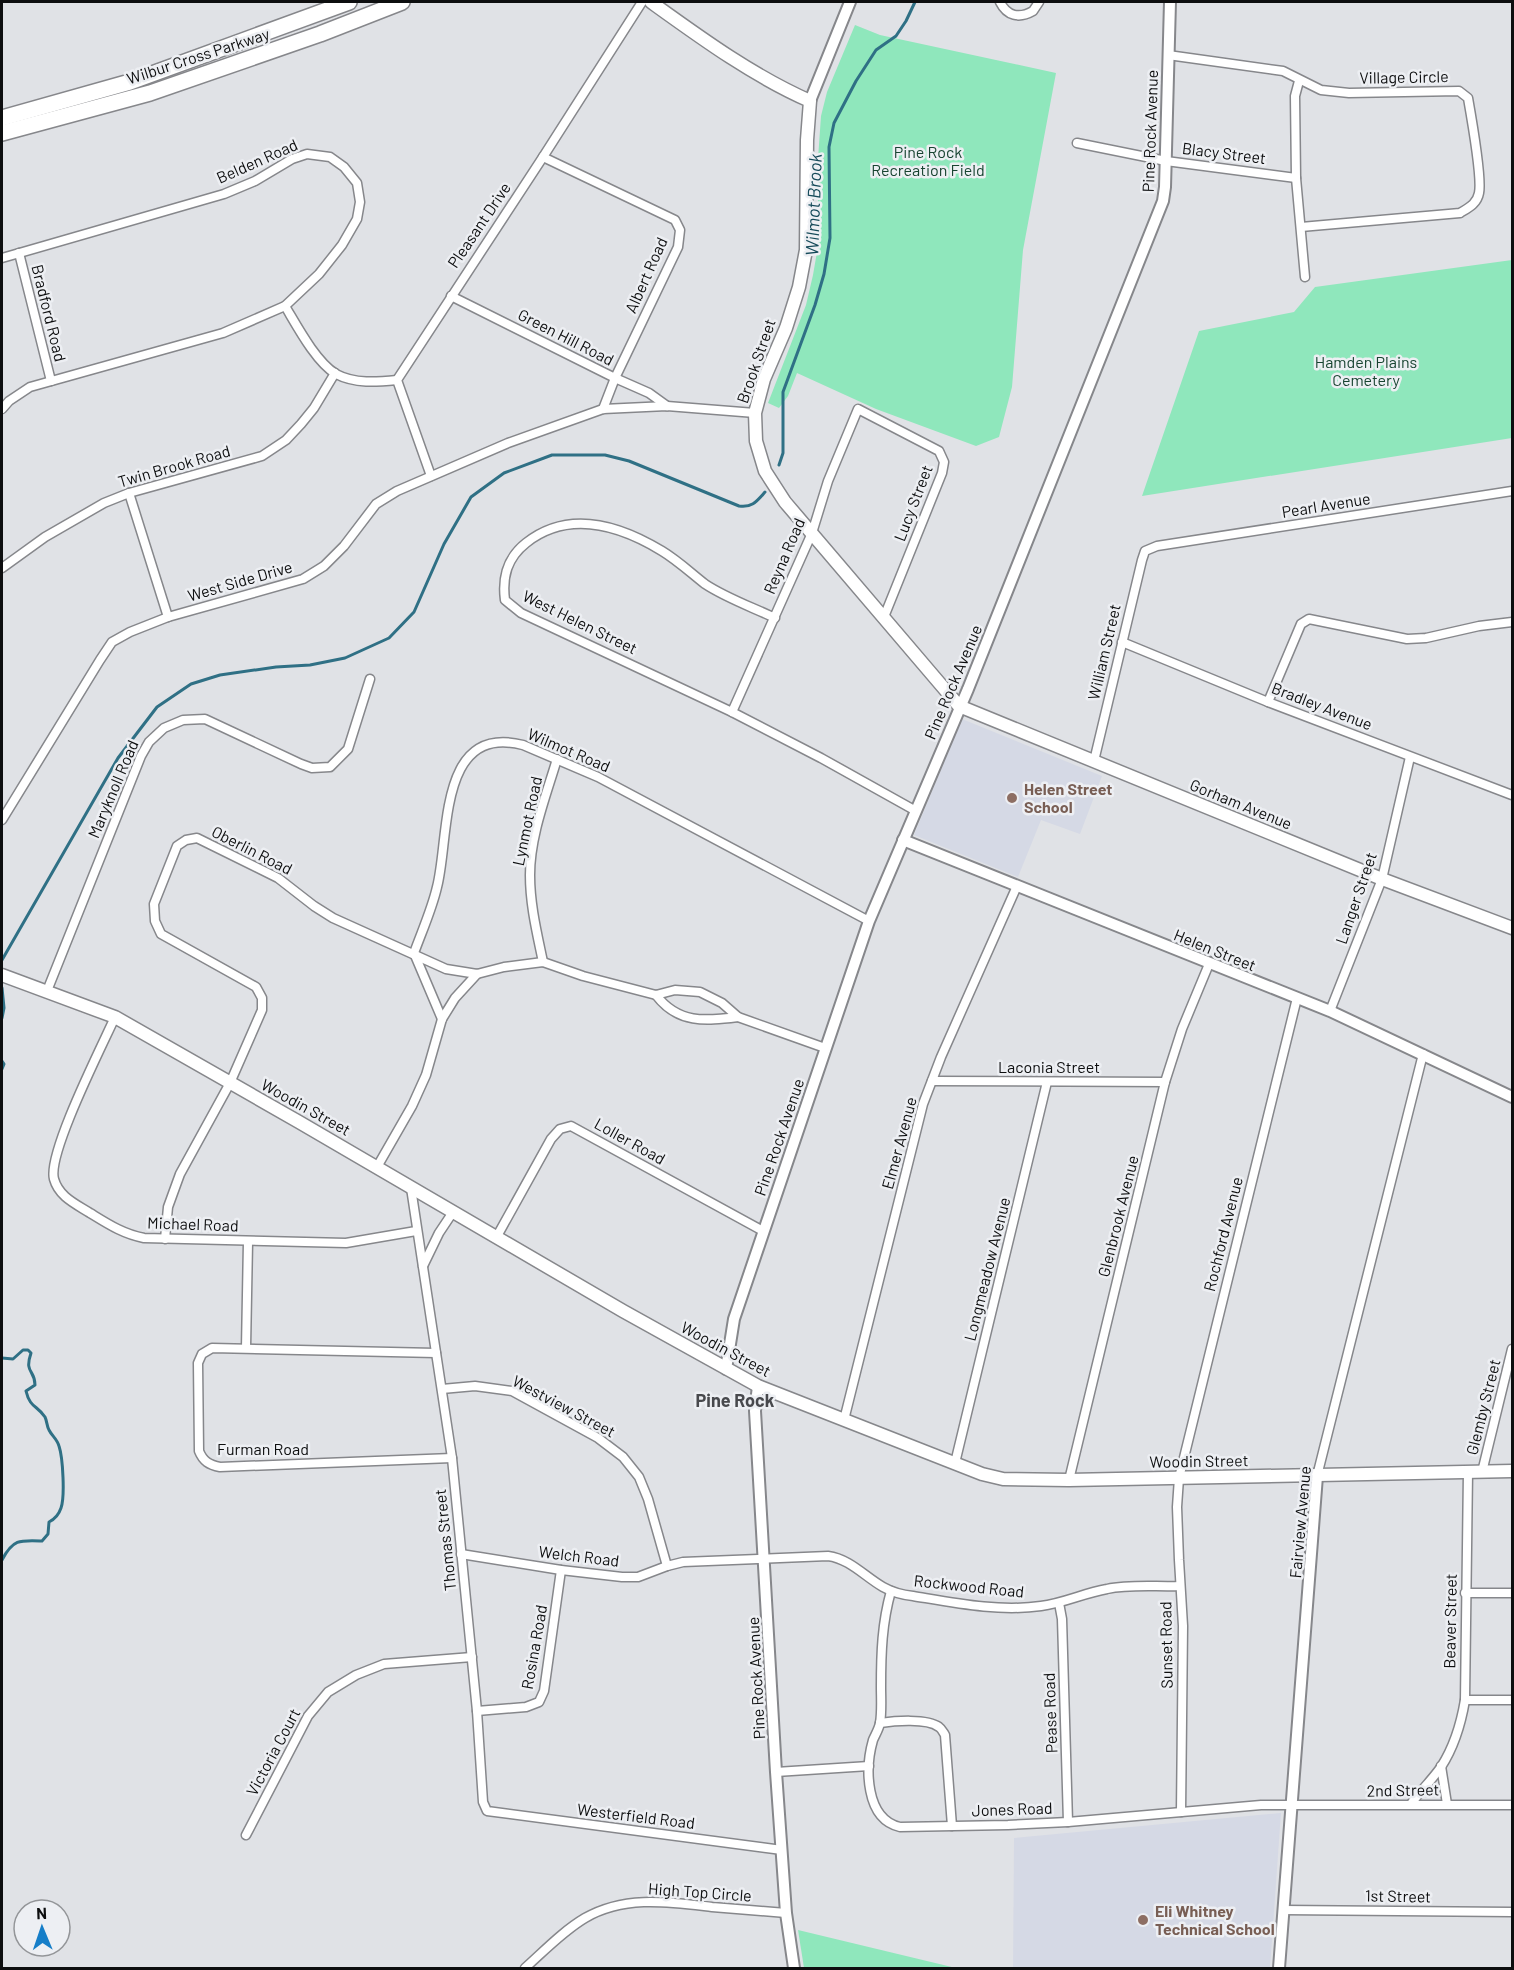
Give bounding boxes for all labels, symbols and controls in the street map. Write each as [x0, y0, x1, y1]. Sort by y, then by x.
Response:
street label: Wilbur Cross Parkway [124, 23, 272, 88]
street label: Village Circle [1359, 66, 1449, 87]
street label: Pine Rock Avenue [1138, 69, 1161, 193]
street label: Belden Road [213, 134, 300, 187]
street label: Blacy Street [1181, 138, 1267, 167]
park label: Pine Rock Recreation Field [871, 142, 985, 179]
water label: Wilmot Brook [800, 153, 826, 257]
street label: Pleasant Drive [443, 178, 514, 271]
street label: Albert Road [620, 234, 671, 316]
street label: Bradford Road [28, 262, 71, 363]
street label: Green Hill Road [515, 304, 617, 369]
street label: Brook Street [732, 316, 779, 406]
park label: Hamden Plains Cemetery [1315, 352, 1417, 389]
street label: Twin Brook Road [116, 440, 232, 491]
street label: Lucy Street [889, 462, 936, 544]
street label: Pearl Avenue [1280, 488, 1372, 521]
street label: Reyna Road [759, 515, 808, 597]
street label: West Side Drive [185, 557, 294, 605]
street label: West Helen Street [520, 586, 641, 658]
street label: William Street [1083, 602, 1124, 702]
street label: Pine Rock Avenue [920, 622, 985, 742]
street label: Bradley Avenue [1269, 678, 1375, 733]
street label: Wilmot Road [525, 724, 613, 775]
street label: Maryknoll Road [83, 737, 142, 841]
street label: Lynmot Road [508, 774, 545, 867]
street label: Gorham Avenue [1187, 774, 1295, 833]
place label: Helen Street School [1024, 779, 1112, 816]
marker: Helen Street School [1005, 791, 1019, 805]
street label: Oberlin Road [209, 821, 296, 878]
street label: Langer Street [1331, 850, 1380, 946]
street label: Helen Street [1171, 924, 1259, 975]
street label: Laconia Street [998, 1057, 1100, 1076]
street label: Woodin Street [258, 1074, 354, 1139]
street label: Pine Rock Avenue [750, 1076, 807, 1198]
street label: Elmer Avenue [877, 1095, 920, 1191]
street label: Loller Road [591, 1113, 669, 1168]
street label: Glenbrook Avenue [1093, 1153, 1142, 1279]
street label: Rochford Avenue [1199, 1175, 1246, 1293]
street label: Longmeadow Avenue [959, 1195, 1014, 1343]
street label: Michael Road [147, 1212, 239, 1235]
street label: Woodin Street [678, 1317, 774, 1380]
street label: Glemby Street [1461, 1357, 1504, 1457]
street label: Westview Street [510, 1371, 619, 1441]
district label: Pine Rock [696, 1389, 775, 1411]
street label: Furman Road [217, 1439, 309, 1458]
street label: Woodin Street [1149, 1450, 1249, 1471]
street label: Fairview Avenue [1285, 1465, 1314, 1579]
street label: Thomas Street [430, 1488, 459, 1592]
street label: Welch Road [538, 1541, 620, 1570]
street label: Rockwood Road [913, 1570, 1025, 1601]
street label: Beaver Street [1439, 1573, 1460, 1669]
street label: Sunset Road [1155, 1601, 1176, 1689]
street label: Rosina Road [517, 1603, 550, 1691]
street label: Pine Rock Avenue [743, 1616, 768, 1740]
street label: Pease Road [1039, 1672, 1060, 1754]
street label: Victoria Court [242, 1705, 304, 1799]
street label: 2nd Street [1366, 1779, 1440, 1800]
street label: Jones Road [971, 1798, 1053, 1819]
street label: Westerfield Road [576, 1799, 696, 1832]
street label: High Top Circle [648, 1878, 752, 1905]
street label: 1st Street [1365, 1885, 1431, 1906]
north arrow [12, 1898, 72, 1958]
place label: Eli Whitney Technical School [1155, 1901, 1275, 1938]
text: N [36, 1903, 47, 1922]
marker: Eli Whitney Technical School [1136, 1913, 1150, 1927]

